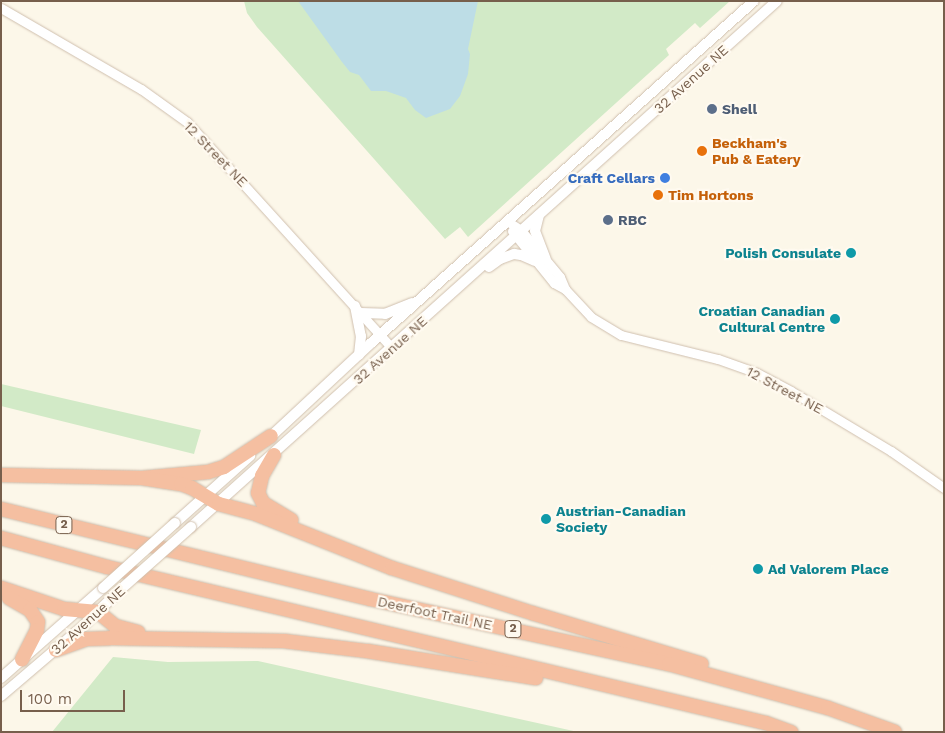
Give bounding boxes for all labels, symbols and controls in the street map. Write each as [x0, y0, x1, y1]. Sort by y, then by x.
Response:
street label: 32 Avenue NE [650, 41, 732, 117]
place label: Shell [722, 101, 757, 117]
marker: Shell [706, 103, 718, 115]
street label: 12 Street NE [181, 118, 251, 190]
place label: Beckham's Pub & Eatery [712, 135, 801, 168]
marker: Beckham's Pub & Eatery [696, 145, 708, 157]
place label: Craft Cellars [568, 170, 655, 186]
marker: Craft Cellars [659, 172, 671, 184]
place label: Tim Hortons [668, 187, 753, 203]
marker: Tim Hortons [652, 189, 664, 201]
place label: RBC [618, 212, 647, 228]
marker: RBC [602, 214, 614, 226]
place label: Polish Consulate [725, 245, 841, 261]
marker: Polish Consulate [845, 247, 857, 259]
place label: Croatian Canadian Cultural Centre [698, 303, 825, 336]
street label: 32 Avenue NE [349, 312, 431, 388]
marker: Croatian Canadian Cultural Centre [829, 313, 841, 325]
street label: 12 Street NE [744, 363, 826, 417]
place label: Austrian-Canadian Society [556, 503, 686, 536]
marker: Austrian-Canadian Society [540, 513, 552, 525]
road number: 2 [55, 516, 73, 534]
place label: Ad Valorem Place [768, 561, 889, 577]
marker: Ad Valorem Place [752, 563, 764, 575]
street label: 32 Avenue NE [47, 582, 129, 658]
street label: Deerfoot Trail NE [376, 593, 494, 633]
road number: 2 [504, 620, 522, 638]
scale bar [22, 680, 128, 712]
text: 100 m [28, 690, 72, 708]

